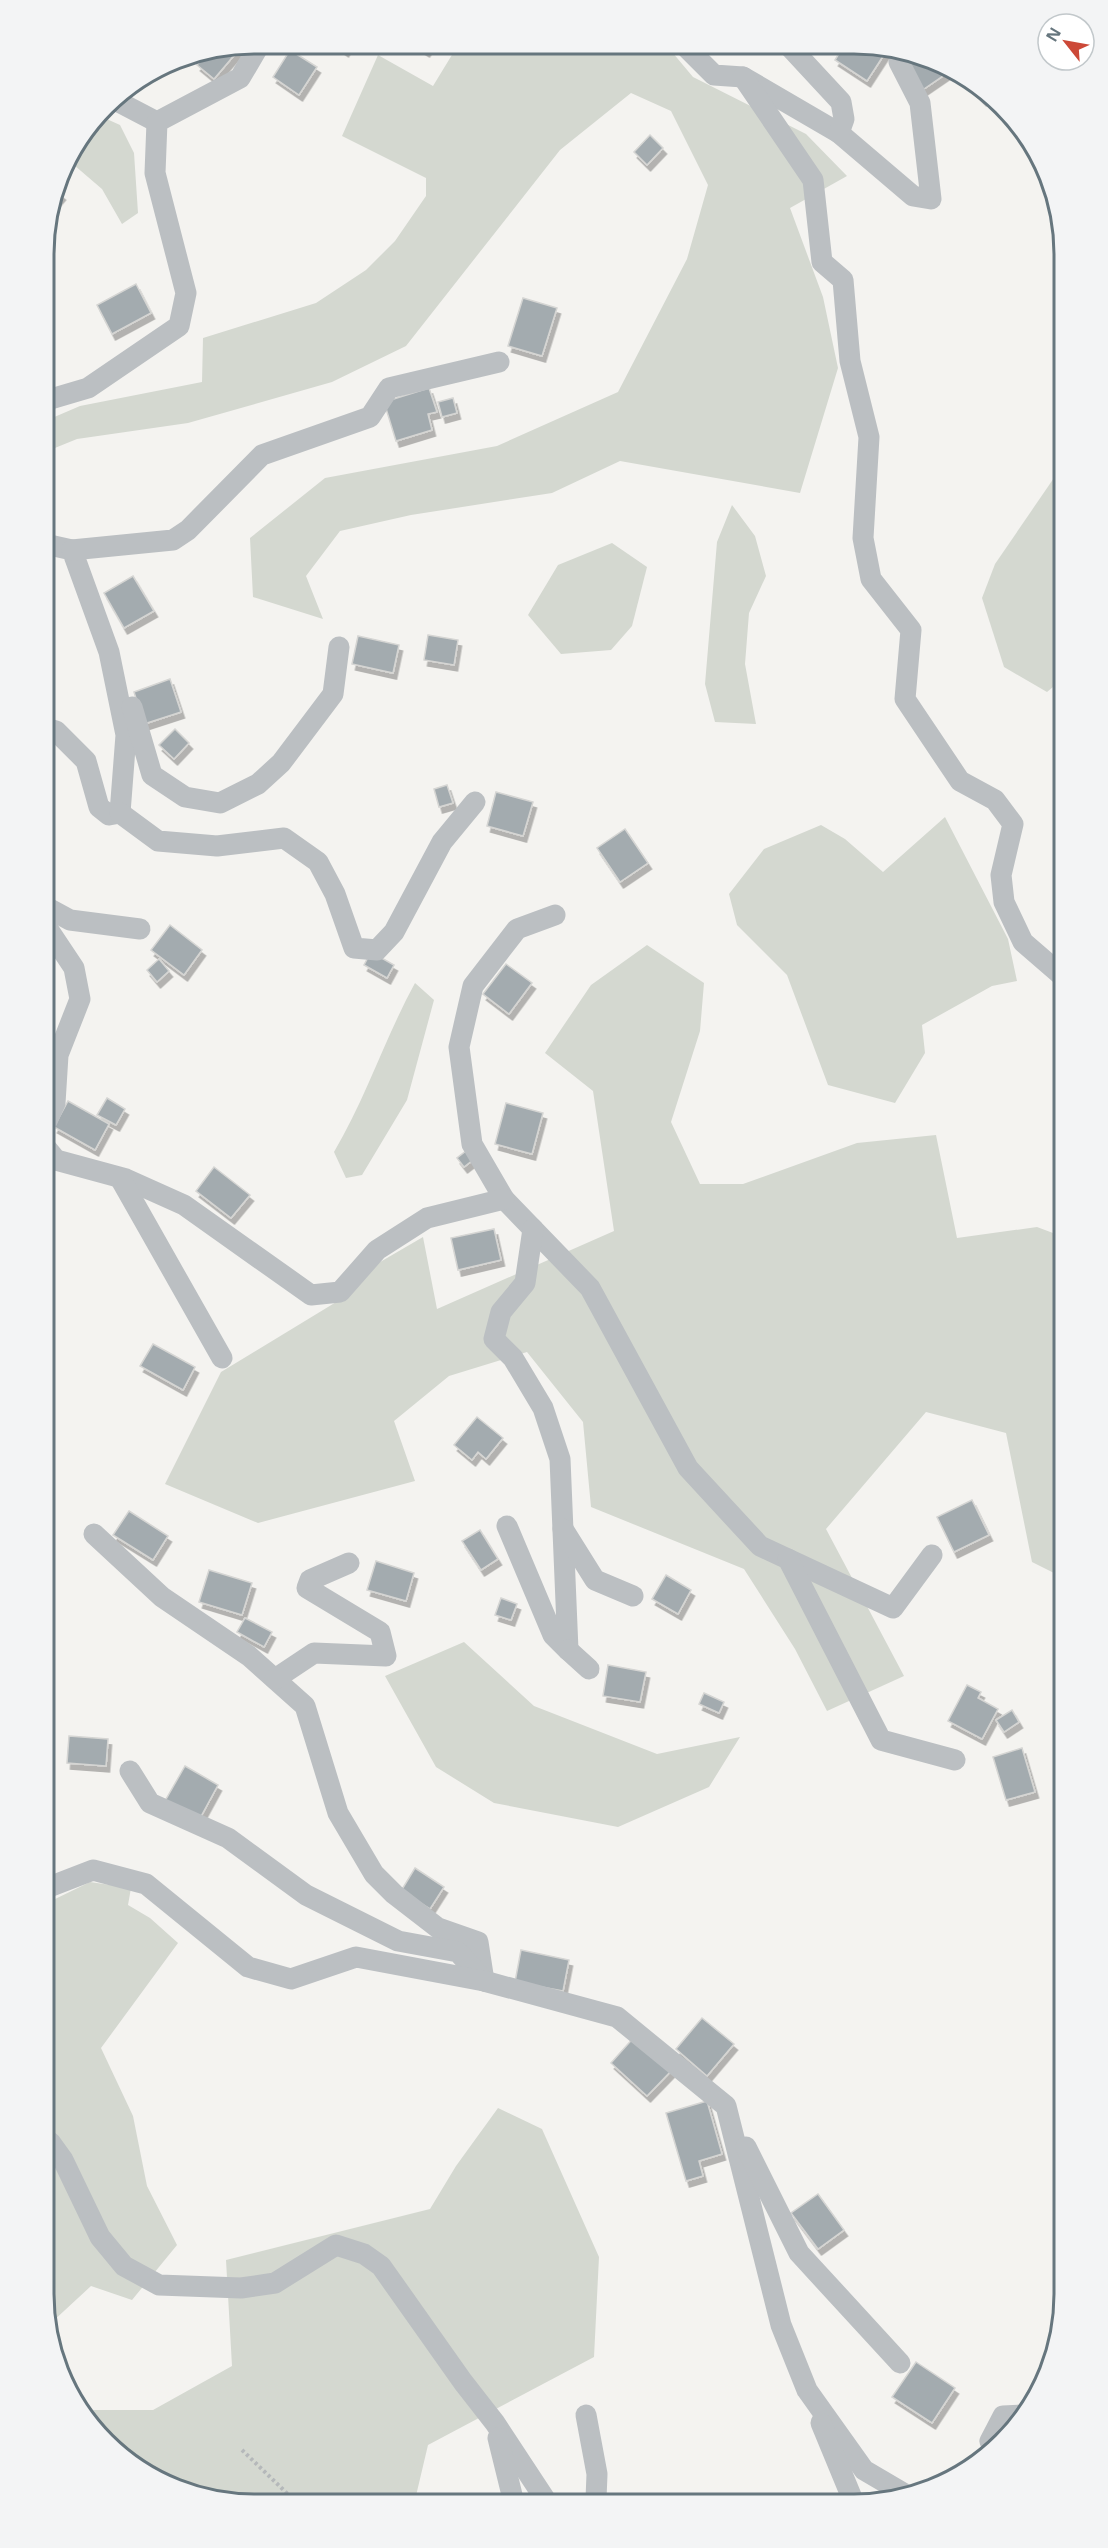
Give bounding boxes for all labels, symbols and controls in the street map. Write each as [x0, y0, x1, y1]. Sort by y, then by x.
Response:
north arrow [1036, 12, 1096, 72]
text: N [1040, 23, 1066, 46]

